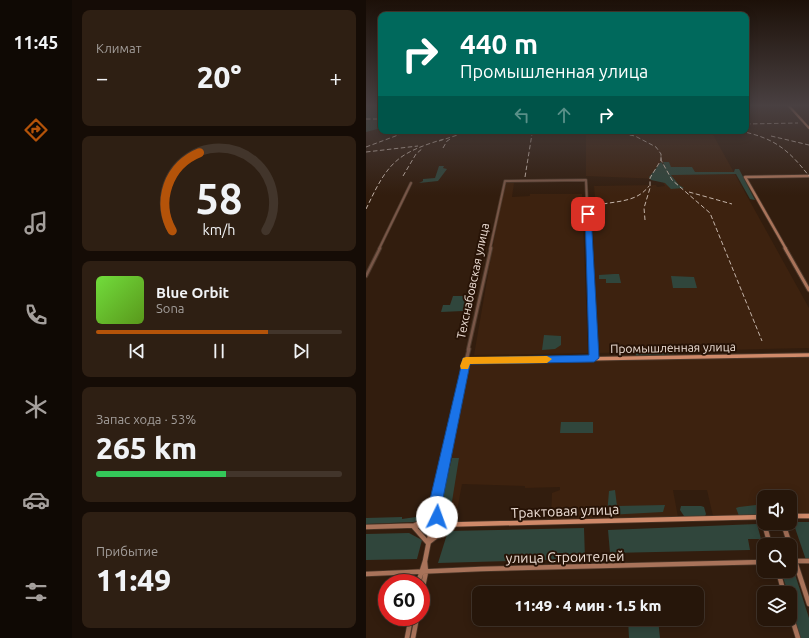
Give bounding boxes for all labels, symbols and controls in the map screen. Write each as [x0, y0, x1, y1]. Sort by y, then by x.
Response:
icon: right [394, 28, 446, 80]
text: 440 m [460, 28, 538, 59]
text: 11:45 [13, 32, 59, 52]
text: Климат [96, 41, 141, 55]
text: 20° [197, 60, 241, 94]
text: Промышленная улица [460, 61, 648, 81]
text: − [96, 65, 108, 90]
text: + [330, 65, 342, 90]
icon: left [511, 104, 533, 126]
icon: ahead [553, 104, 575, 126]
icon: right [595, 104, 617, 126]
icon: directions [22, 116, 50, 144]
text: 58 [196, 175, 242, 222]
pin [571, 197, 605, 231]
icon: arrive [577, 203, 599, 225]
icon: music [22, 209, 50, 237]
text: km/h [203, 222, 235, 238]
street label: Техснабовская улица [454, 222, 491, 340]
text: Blue Orbit [156, 284, 229, 301]
icon: phone [22, 301, 50, 329]
text: Sona [156, 301, 185, 315]
icon: previous [126, 340, 148, 362]
icon: pause [208, 340, 230, 362]
icon: next [290, 340, 312, 362]
street label: Промышленная улица [610, 340, 736, 355]
icon: climate [22, 393, 50, 421]
text: Запас хода · 53% [96, 412, 196, 426]
text: 265 km [96, 431, 197, 465]
icon: car [22, 486, 50, 514]
map controls [757, 490, 797, 626]
button: sound [757, 490, 797, 530]
position arrow [416, 496, 458, 538]
street label: Трактовая улица [511, 501, 619, 521]
button: search [757, 538, 797, 578]
text: Прибытие [96, 544, 158, 558]
street label: улица Строителей [505, 548, 625, 566]
text: 11:49 [96, 563, 171, 597]
speed limit sign: 60 [378, 574, 430, 626]
icon: filters [22, 578, 50, 606]
button: layers [757, 586, 797, 626]
text: 11:49 · 4 мин · 1.5 km [515, 597, 661, 614]

